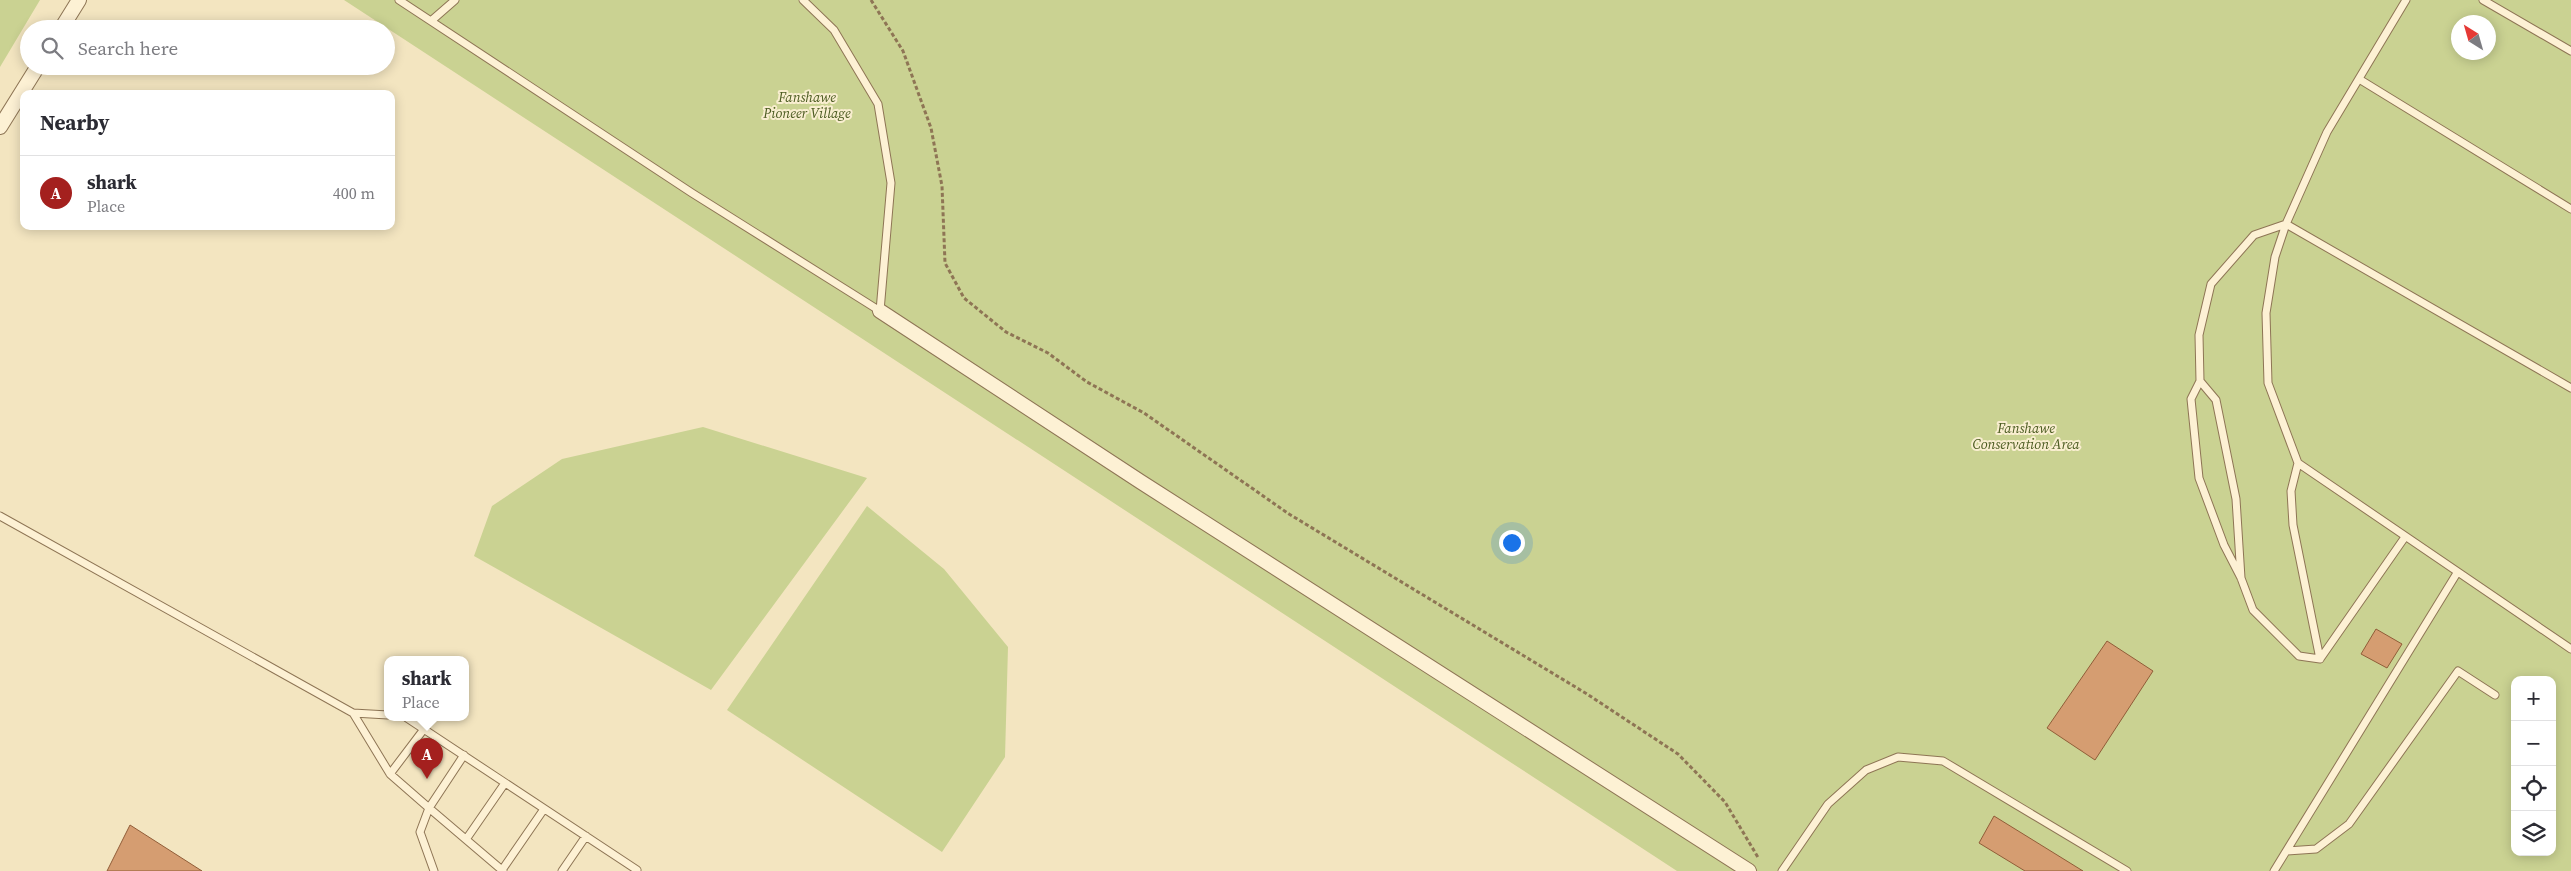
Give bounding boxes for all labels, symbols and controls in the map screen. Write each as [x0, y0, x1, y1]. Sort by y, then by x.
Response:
north arrow [2451, 15, 2496, 60]
search box [20, 20, 395, 75]
icon: search [38, 34, 66, 62]
text: Search here [78, 35, 178, 61]
park label: Fanshawe Pioneer Village [762, 87, 851, 123]
text: Nearby [40, 108, 110, 137]
text: shark [87, 169, 137, 195]
text: A [51, 182, 61, 204]
text: 400 m [333, 182, 375, 204]
text: Place [87, 195, 125, 217]
park label: Fanshawe Conservation Area [1972, 418, 2080, 454]
your location [1499, 530, 1525, 556]
popup [384, 656, 469, 721]
text: shark [402, 665, 451, 691]
map controls [2511, 676, 2556, 856]
button: + [2511, 676, 2556, 721]
text: Place [402, 691, 440, 713]
button: − [2511, 721, 2556, 766]
pin: A [411, 738, 443, 779]
button: locate [2511, 766, 2556, 811]
button: layers [2511, 811, 2556, 856]

